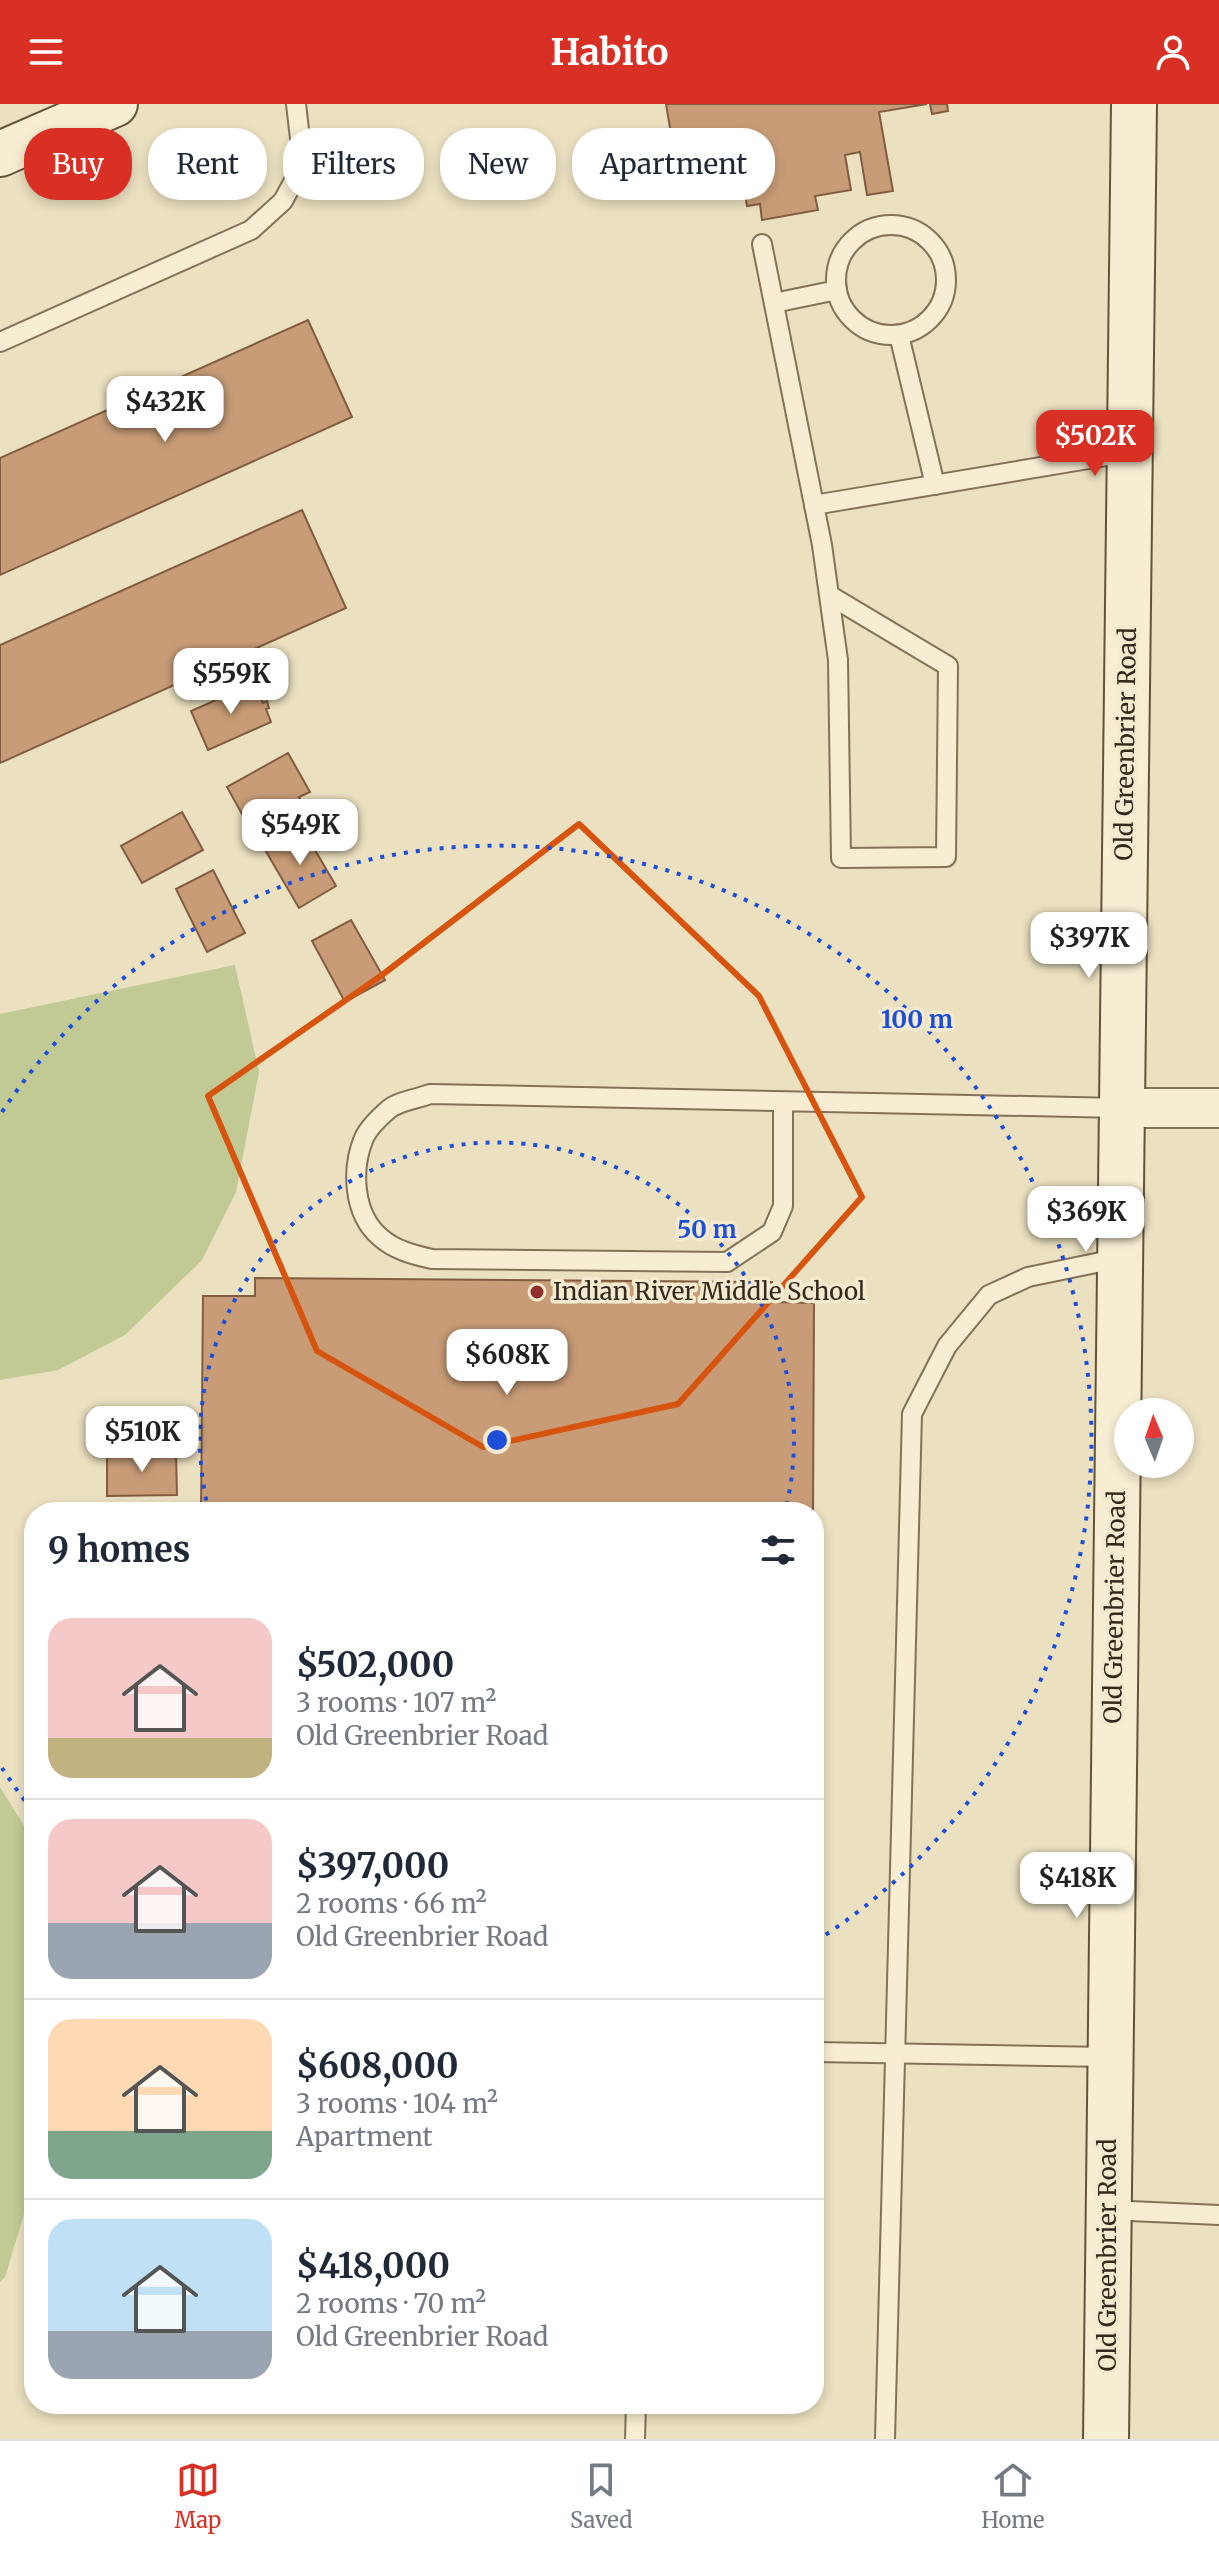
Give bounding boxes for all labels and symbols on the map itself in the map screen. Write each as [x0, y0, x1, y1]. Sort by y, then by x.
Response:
pin: $432K [109, 376, 221, 444]
pin: $502K [1039, 410, 1151, 478]
street label: Old Greenbrier Road [1108, 627, 1143, 861]
pin: $559K [175, 648, 287, 716]
pin: $549K [244, 799, 356, 867]
pin: $397K [1033, 912, 1145, 980]
text: 100 m [881, 1004, 953, 1035]
pin: $369K [1030, 1186, 1142, 1254]
text: 50 m [677, 1214, 737, 1245]
place label: Indian River Middle School [553, 1276, 865, 1307]
marker: Indian River Middle School [528, 1283, 546, 1301]
pin: $608K [451, 1329, 563, 1397]
north arrow [1114, 1398, 1194, 1478]
pin: $510K [86, 1406, 198, 1474]
centre of rings [483, 1426, 511, 1454]
street label: Old Greenbrier Road [1097, 1490, 1132, 1724]
pin: $418K [1021, 1852, 1133, 1920]
street label: Old Greenbrier Road [1092, 2138, 1123, 2372]

